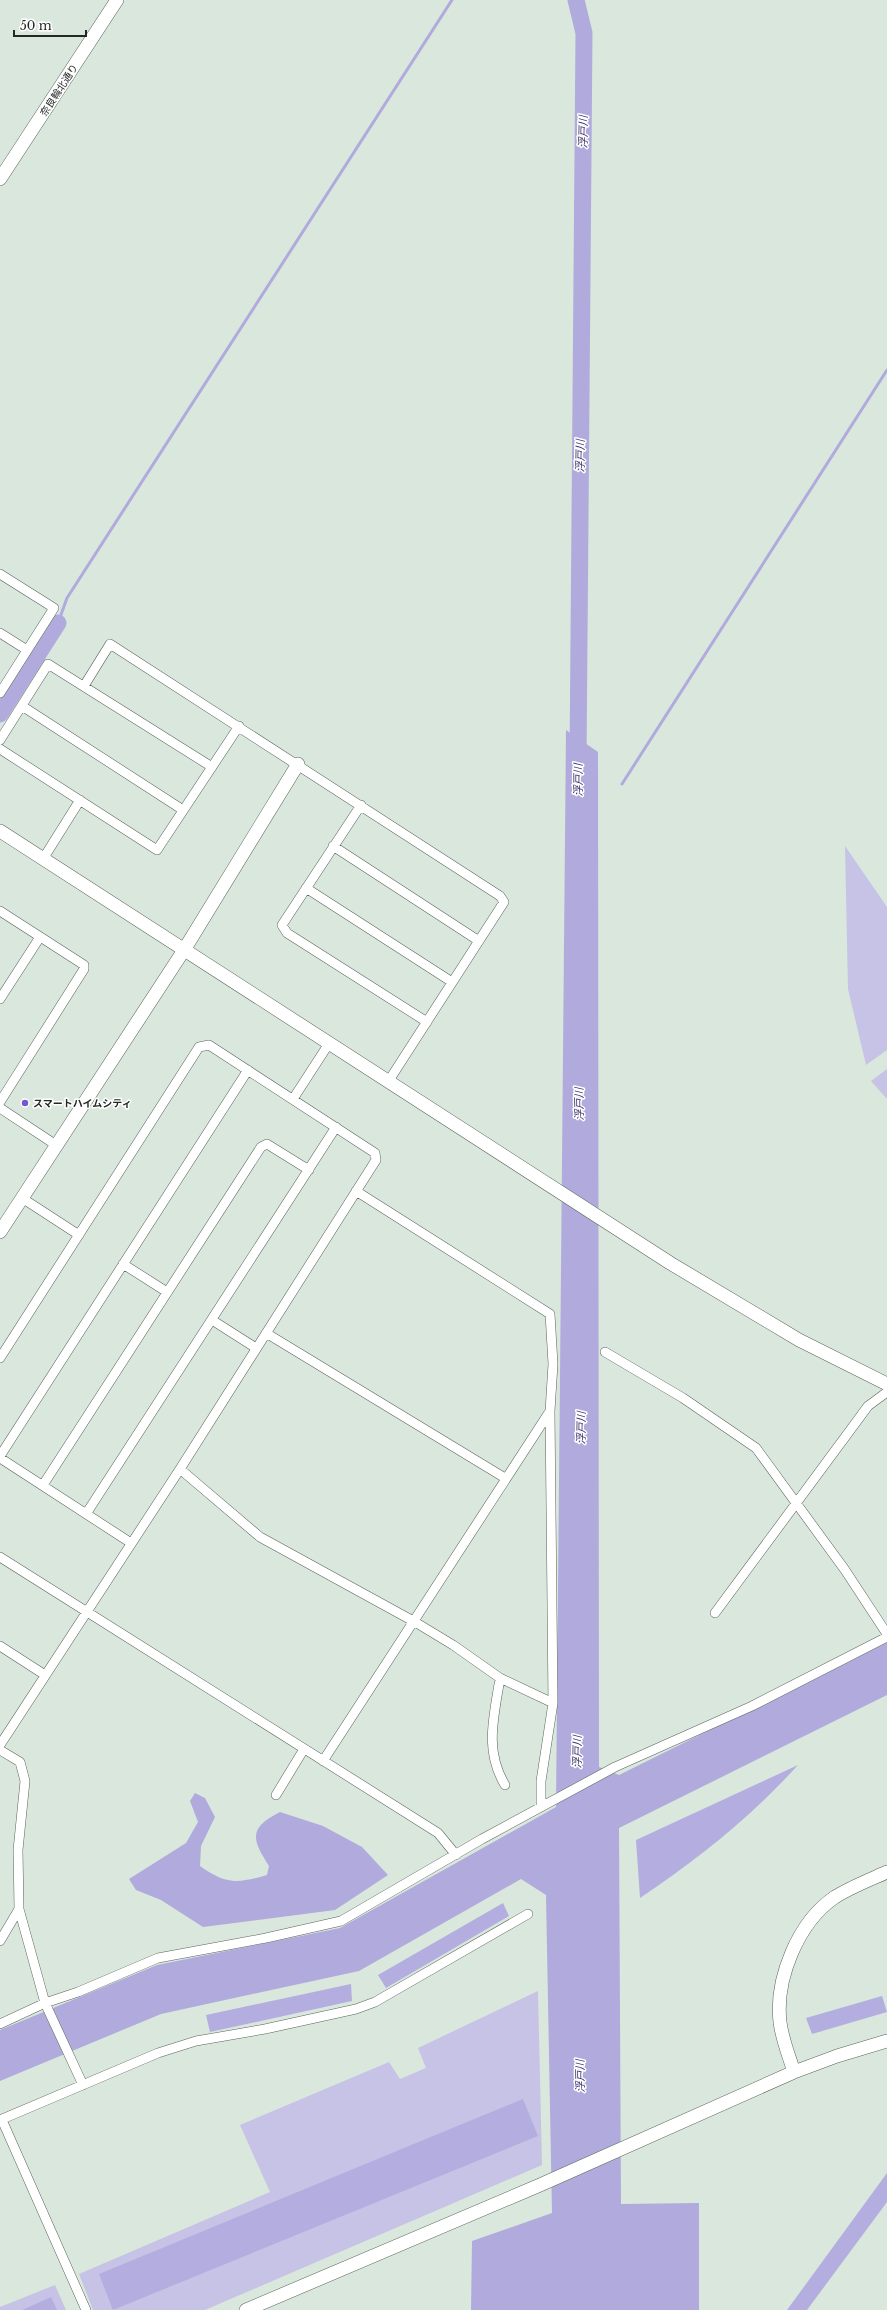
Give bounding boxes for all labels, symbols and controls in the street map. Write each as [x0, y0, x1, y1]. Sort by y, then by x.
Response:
scale bar [14, 12, 86, 38]
text: 50 m [20, 18, 52, 33]
street label: 奈良輪北通り [37, 61, 81, 119]
water label: 浮戸川 [576, 114, 590, 149]
water label: 浮戸川 [573, 438, 587, 473]
water label: 浮戸川 [571, 763, 585, 797]
water label: 浮戸川 [572, 1086, 586, 1121]
place label: スマートハイムシティ [33, 1097, 132, 1110]
marker: スマートハイムシティ [20, 1098, 30, 1108]
water label: 浮戸川 [574, 1410, 588, 1445]
water label: 浮戸川 [570, 1734, 584, 1769]
water label: 浮戸川 [573, 2058, 587, 2093]

